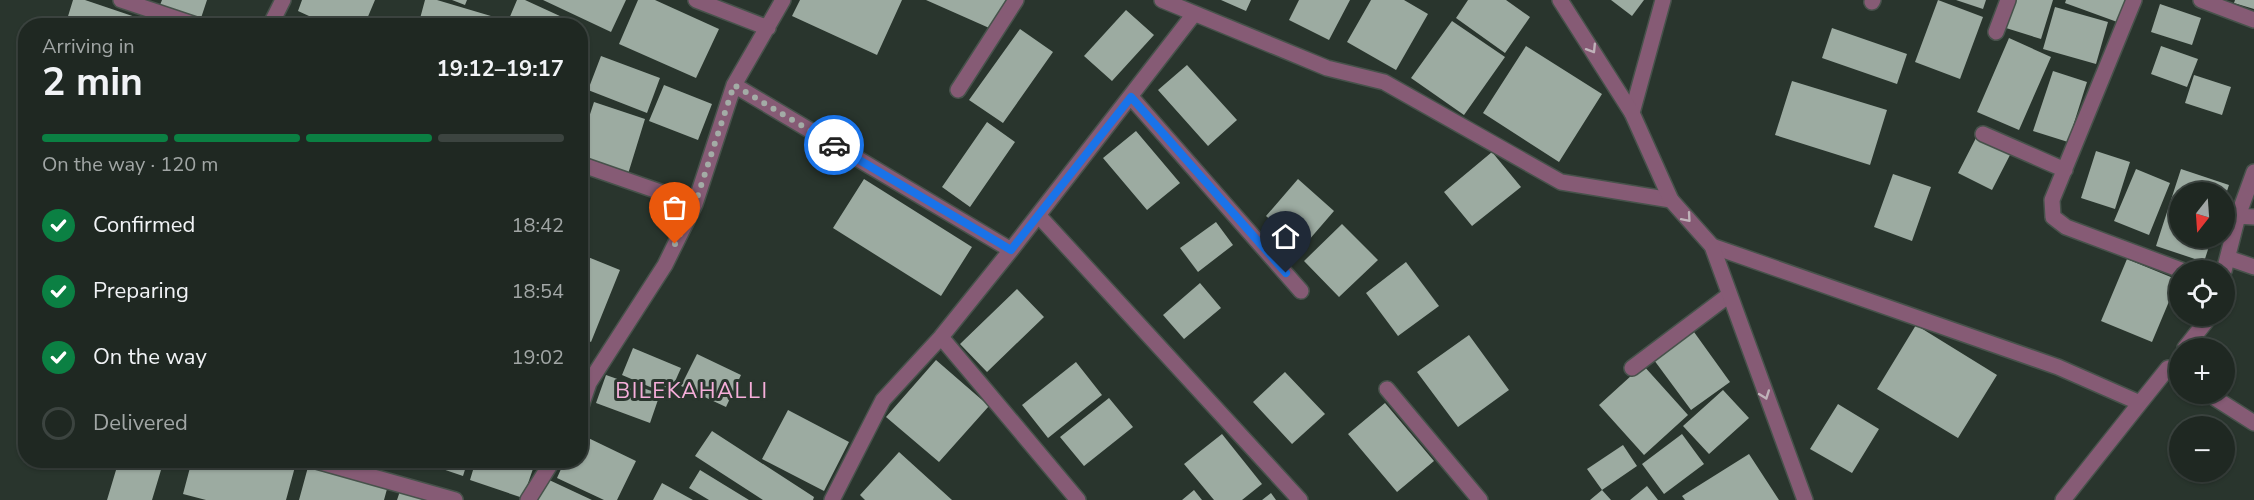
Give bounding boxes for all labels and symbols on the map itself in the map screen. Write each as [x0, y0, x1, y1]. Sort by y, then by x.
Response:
one-way arrow [1584, 43, 1595, 54]
courier [804, 115, 864, 175]
pin [649, 182, 700, 244]
north arrow [2169, 182, 2235, 248]
pin [1260, 211, 1311, 273]
one-way arrow [1680, 211, 1691, 222]
district label: BILEKAHALLI [615, 376, 769, 406]
one-way arrow [1757, 389, 1770, 400]

